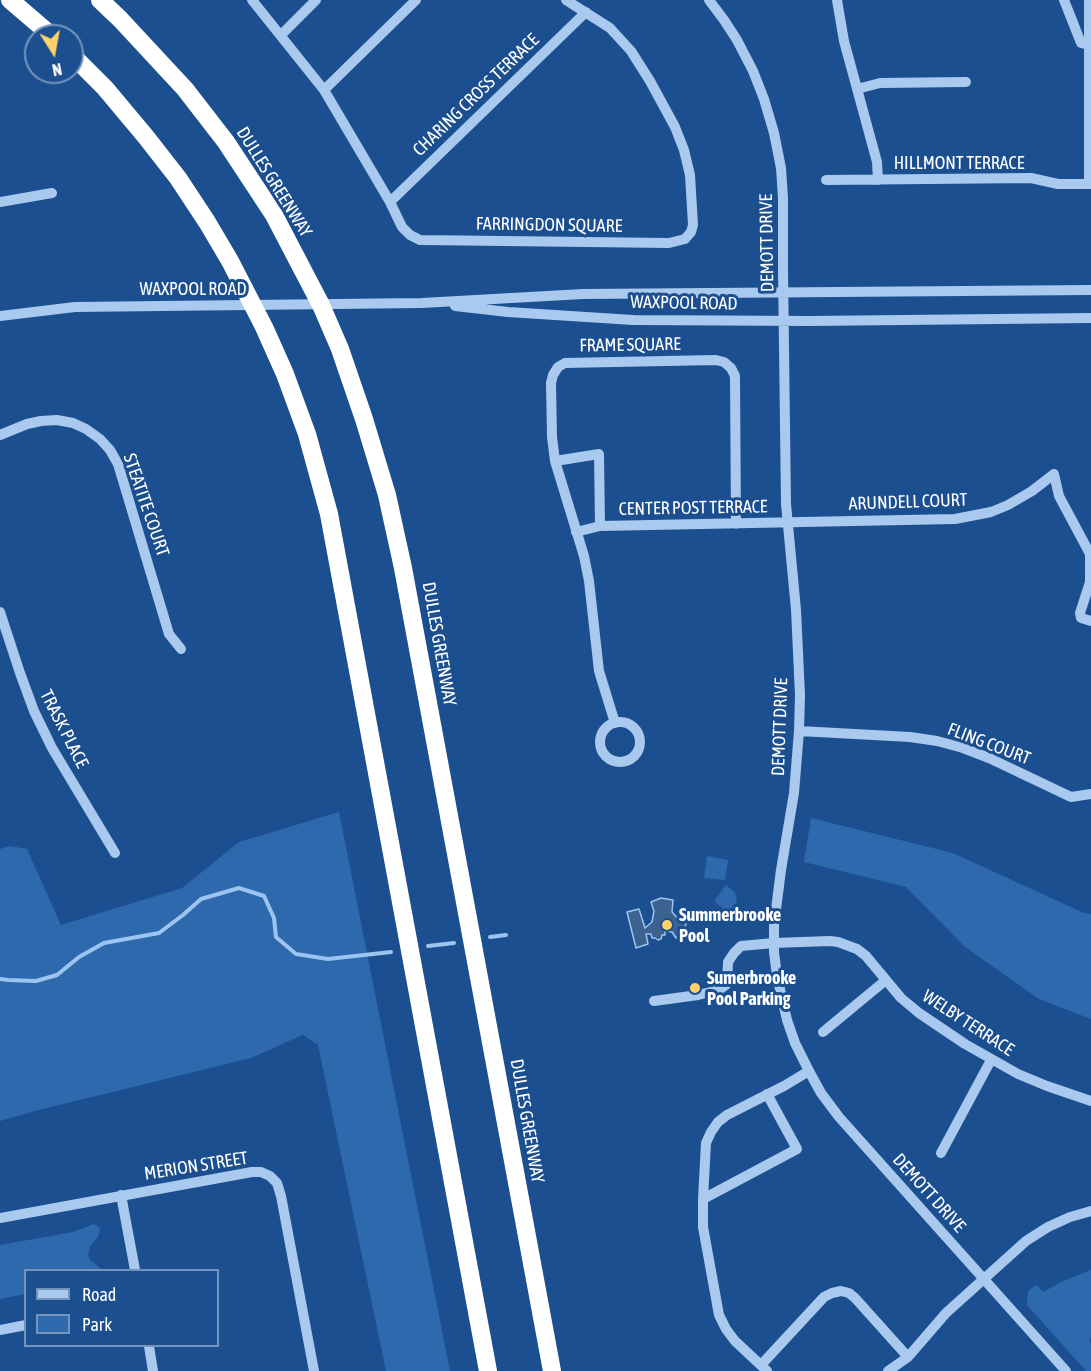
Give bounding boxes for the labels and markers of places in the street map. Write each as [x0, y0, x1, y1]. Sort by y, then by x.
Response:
place label: Summerbrooke Pool [679, 904, 781, 946]
marker: Summerbrooke Pool [660, 918, 674, 932]
place label: Sumerbrooke Pool Parking [707, 967, 796, 1010]
marker: Sumerbrooke Pool Parking [688, 981, 702, 995]

